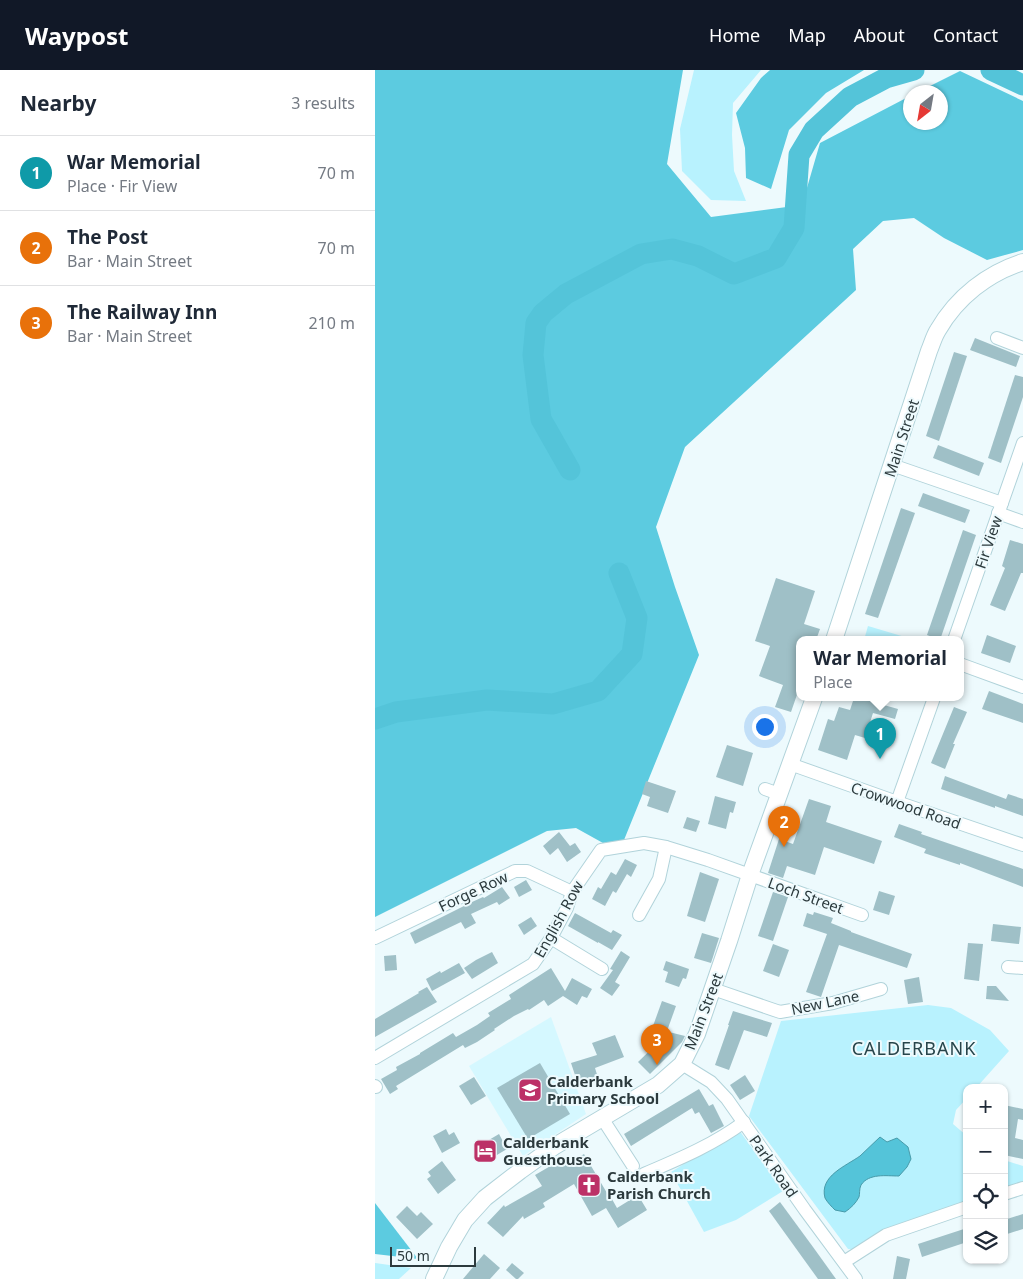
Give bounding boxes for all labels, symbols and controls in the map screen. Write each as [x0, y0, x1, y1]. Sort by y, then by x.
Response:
text: Waypost [25, 19, 128, 52]
text: Home [709, 23, 760, 47]
text: Map [788, 23, 826, 47]
text: About [854, 23, 905, 47]
text: Contact [933, 23, 998, 47]
north arrow [903, 85, 948, 130]
text: Nearby [20, 89, 96, 117]
text: 3 results [291, 92, 355, 114]
text: War Memorial [67, 149, 201, 175]
text: 1 [31, 162, 41, 184]
text: 70 m [318, 162, 355, 184]
text: Place · Fir View [67, 175, 177, 197]
text: The Post [67, 224, 148, 250]
text: 2 [31, 237, 41, 259]
text: 70 m [318, 237, 355, 259]
text: Bar · Main Street [67, 250, 192, 272]
text: The Railway Inn [67, 299, 217, 325]
text: 3 [31, 312, 41, 334]
text: 210 m [308, 312, 355, 334]
text: Bar · Main Street [67, 325, 192, 347]
street label: Main Street [879, 396, 923, 480]
street label: Fir View [970, 513, 1006, 571]
popup [796, 636, 964, 701]
text: War Memorial [813, 645, 947, 671]
text: Place [813, 671, 853, 693]
your location [752, 714, 778, 740]
pin: 1 [864, 718, 896, 759]
street label: Crowwood Road [848, 777, 964, 833]
pin: 2 [768, 806, 800, 847]
street label: Forge Row [435, 866, 511, 916]
street label: Loch Street [765, 872, 847, 918]
street label: English Row [529, 877, 587, 961]
street label: Main Street [679, 969, 727, 1052]
street label: New Lane [789, 985, 861, 1019]
pin: 3 [641, 1024, 673, 1065]
district label: CALDERBANK [852, 1036, 976, 1060]
place label: Calderbank Primary School [547, 1071, 659, 1108]
school or university icon: Calderbank Primary School [517, 1077, 543, 1103]
map controls [963, 1084, 1008, 1264]
button: + [963, 1084, 1008, 1129]
button: − [963, 1129, 1008, 1174]
street label: Park Road [745, 1131, 803, 1201]
place label: Calderbank Guesthouse [503, 1132, 592, 1169]
hotel icon: Calderbank Guesthouse [472, 1138, 498, 1164]
place label: Calderbank Parish Church [607, 1166, 711, 1203]
church icon: Calderbank Parish Church [576, 1172, 602, 1198]
button: locate [963, 1174, 1008, 1219]
button: layers [963, 1219, 1008, 1264]
scale bar [390, 1244, 476, 1267]
text: 50 m [397, 1246, 430, 1265]

